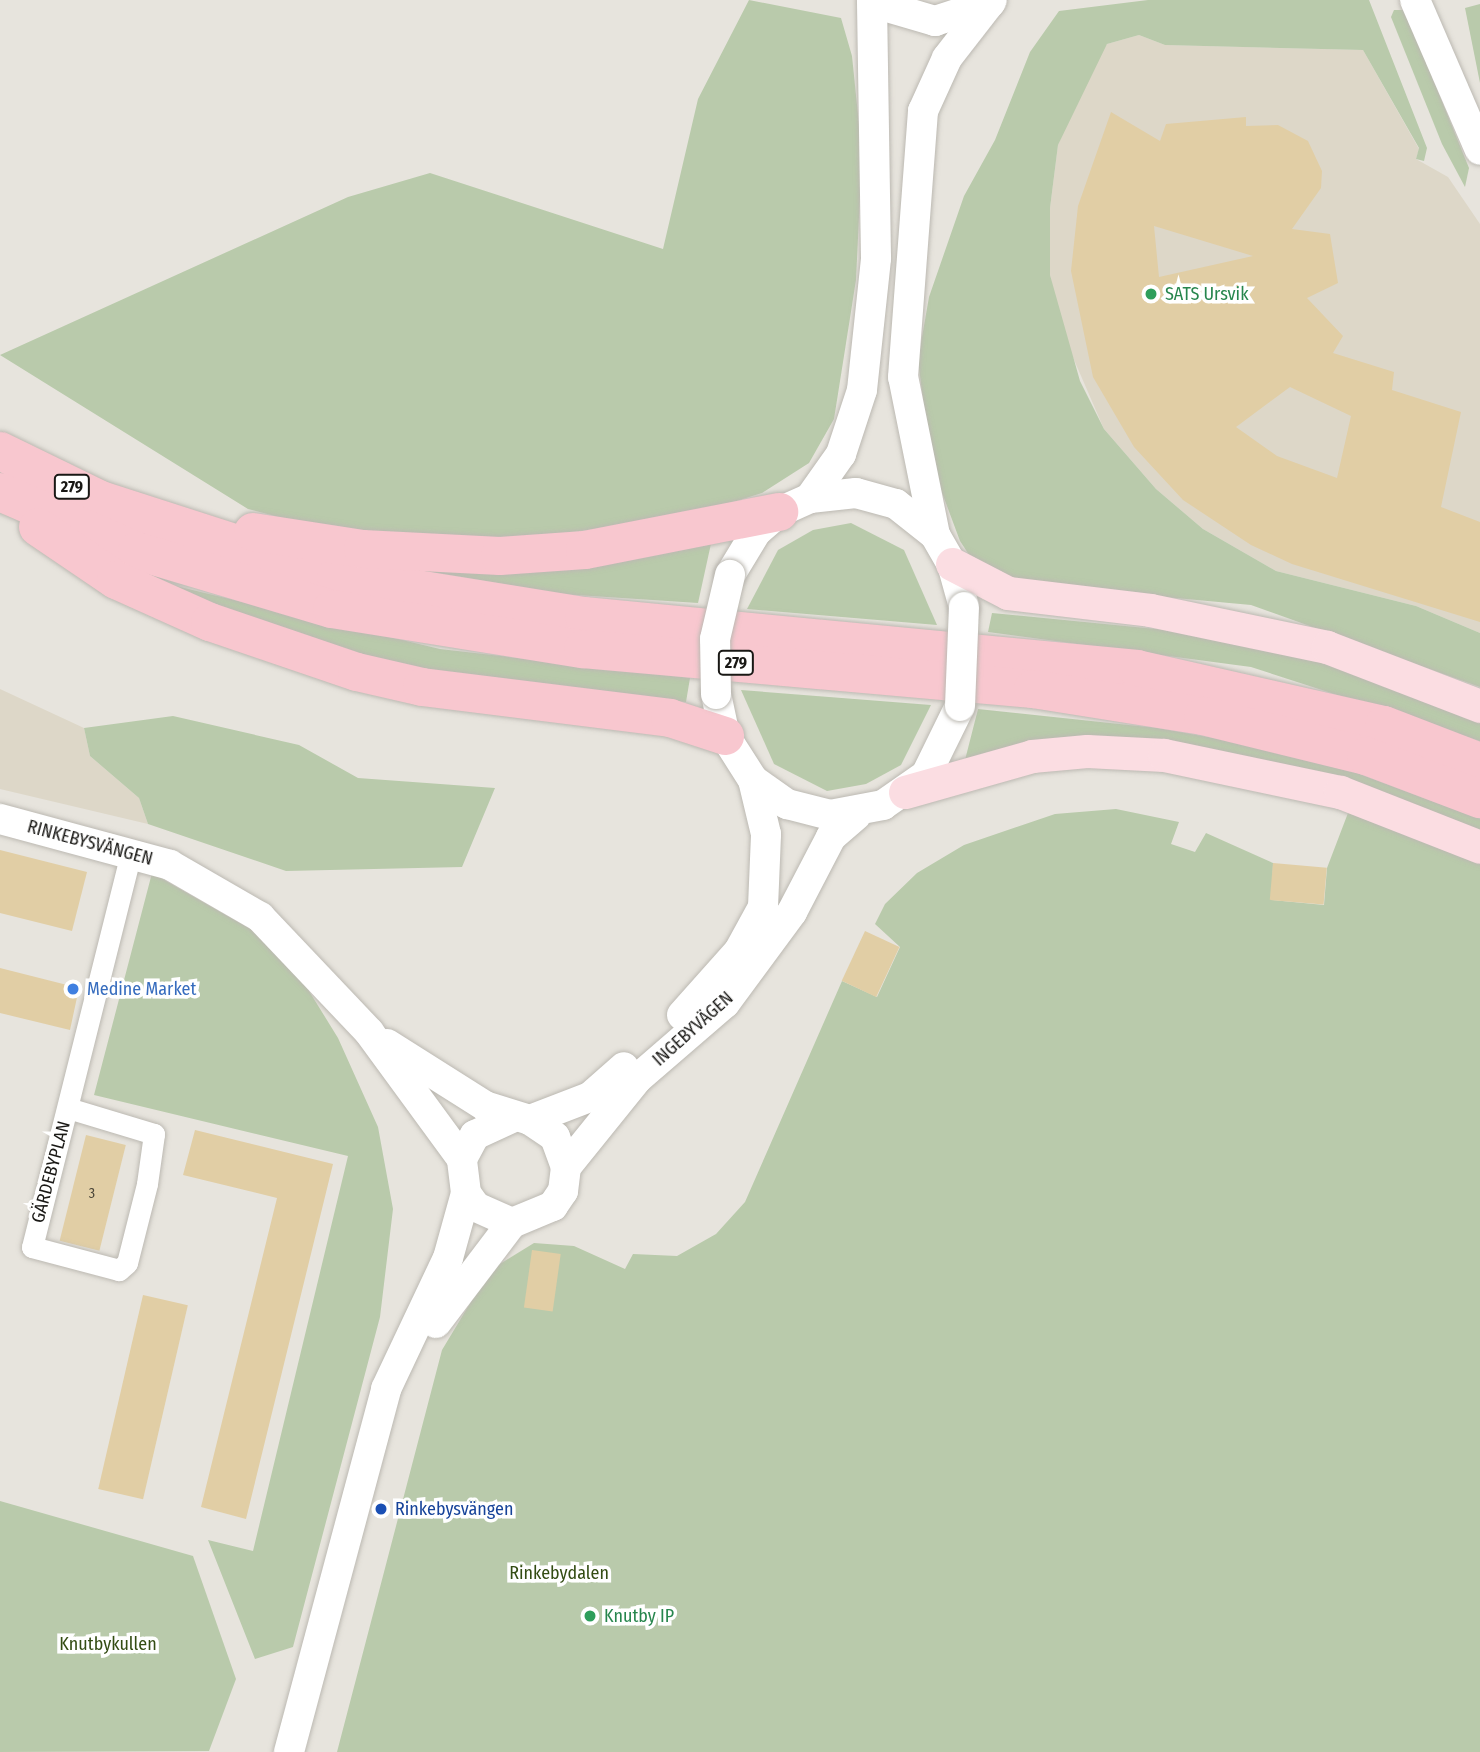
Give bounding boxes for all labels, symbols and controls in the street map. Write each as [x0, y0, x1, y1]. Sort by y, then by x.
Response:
place label: SATS Ursvik [1165, 283, 1249, 305]
marker: SATS Ursvik [1143, 286, 1159, 302]
road number: 279 [53, 474, 91, 500]
road number: 279 [717, 650, 755, 676]
street label: RINKEBYSVÄNGEN [25, 816, 155, 870]
place label: Medine Market [87, 978, 196, 1000]
marker: Medine Market [65, 981, 81, 997]
street label: INGEBYVÄGEN [648, 987, 738, 1071]
street label: GÄRDEBYPLAN [27, 1119, 75, 1225]
house number: 3 [89, 1186, 95, 1202]
place label: Rinkebysvängen [395, 1498, 513, 1520]
marker: Rinkebysvängen [373, 1501, 389, 1517]
park label: Rinkebydalen [509, 1562, 609, 1584]
place label: Knutby IP [604, 1605, 674, 1627]
marker: Knutby IP [582, 1608, 598, 1624]
park label: Knutbykullen [59, 1633, 157, 1655]

